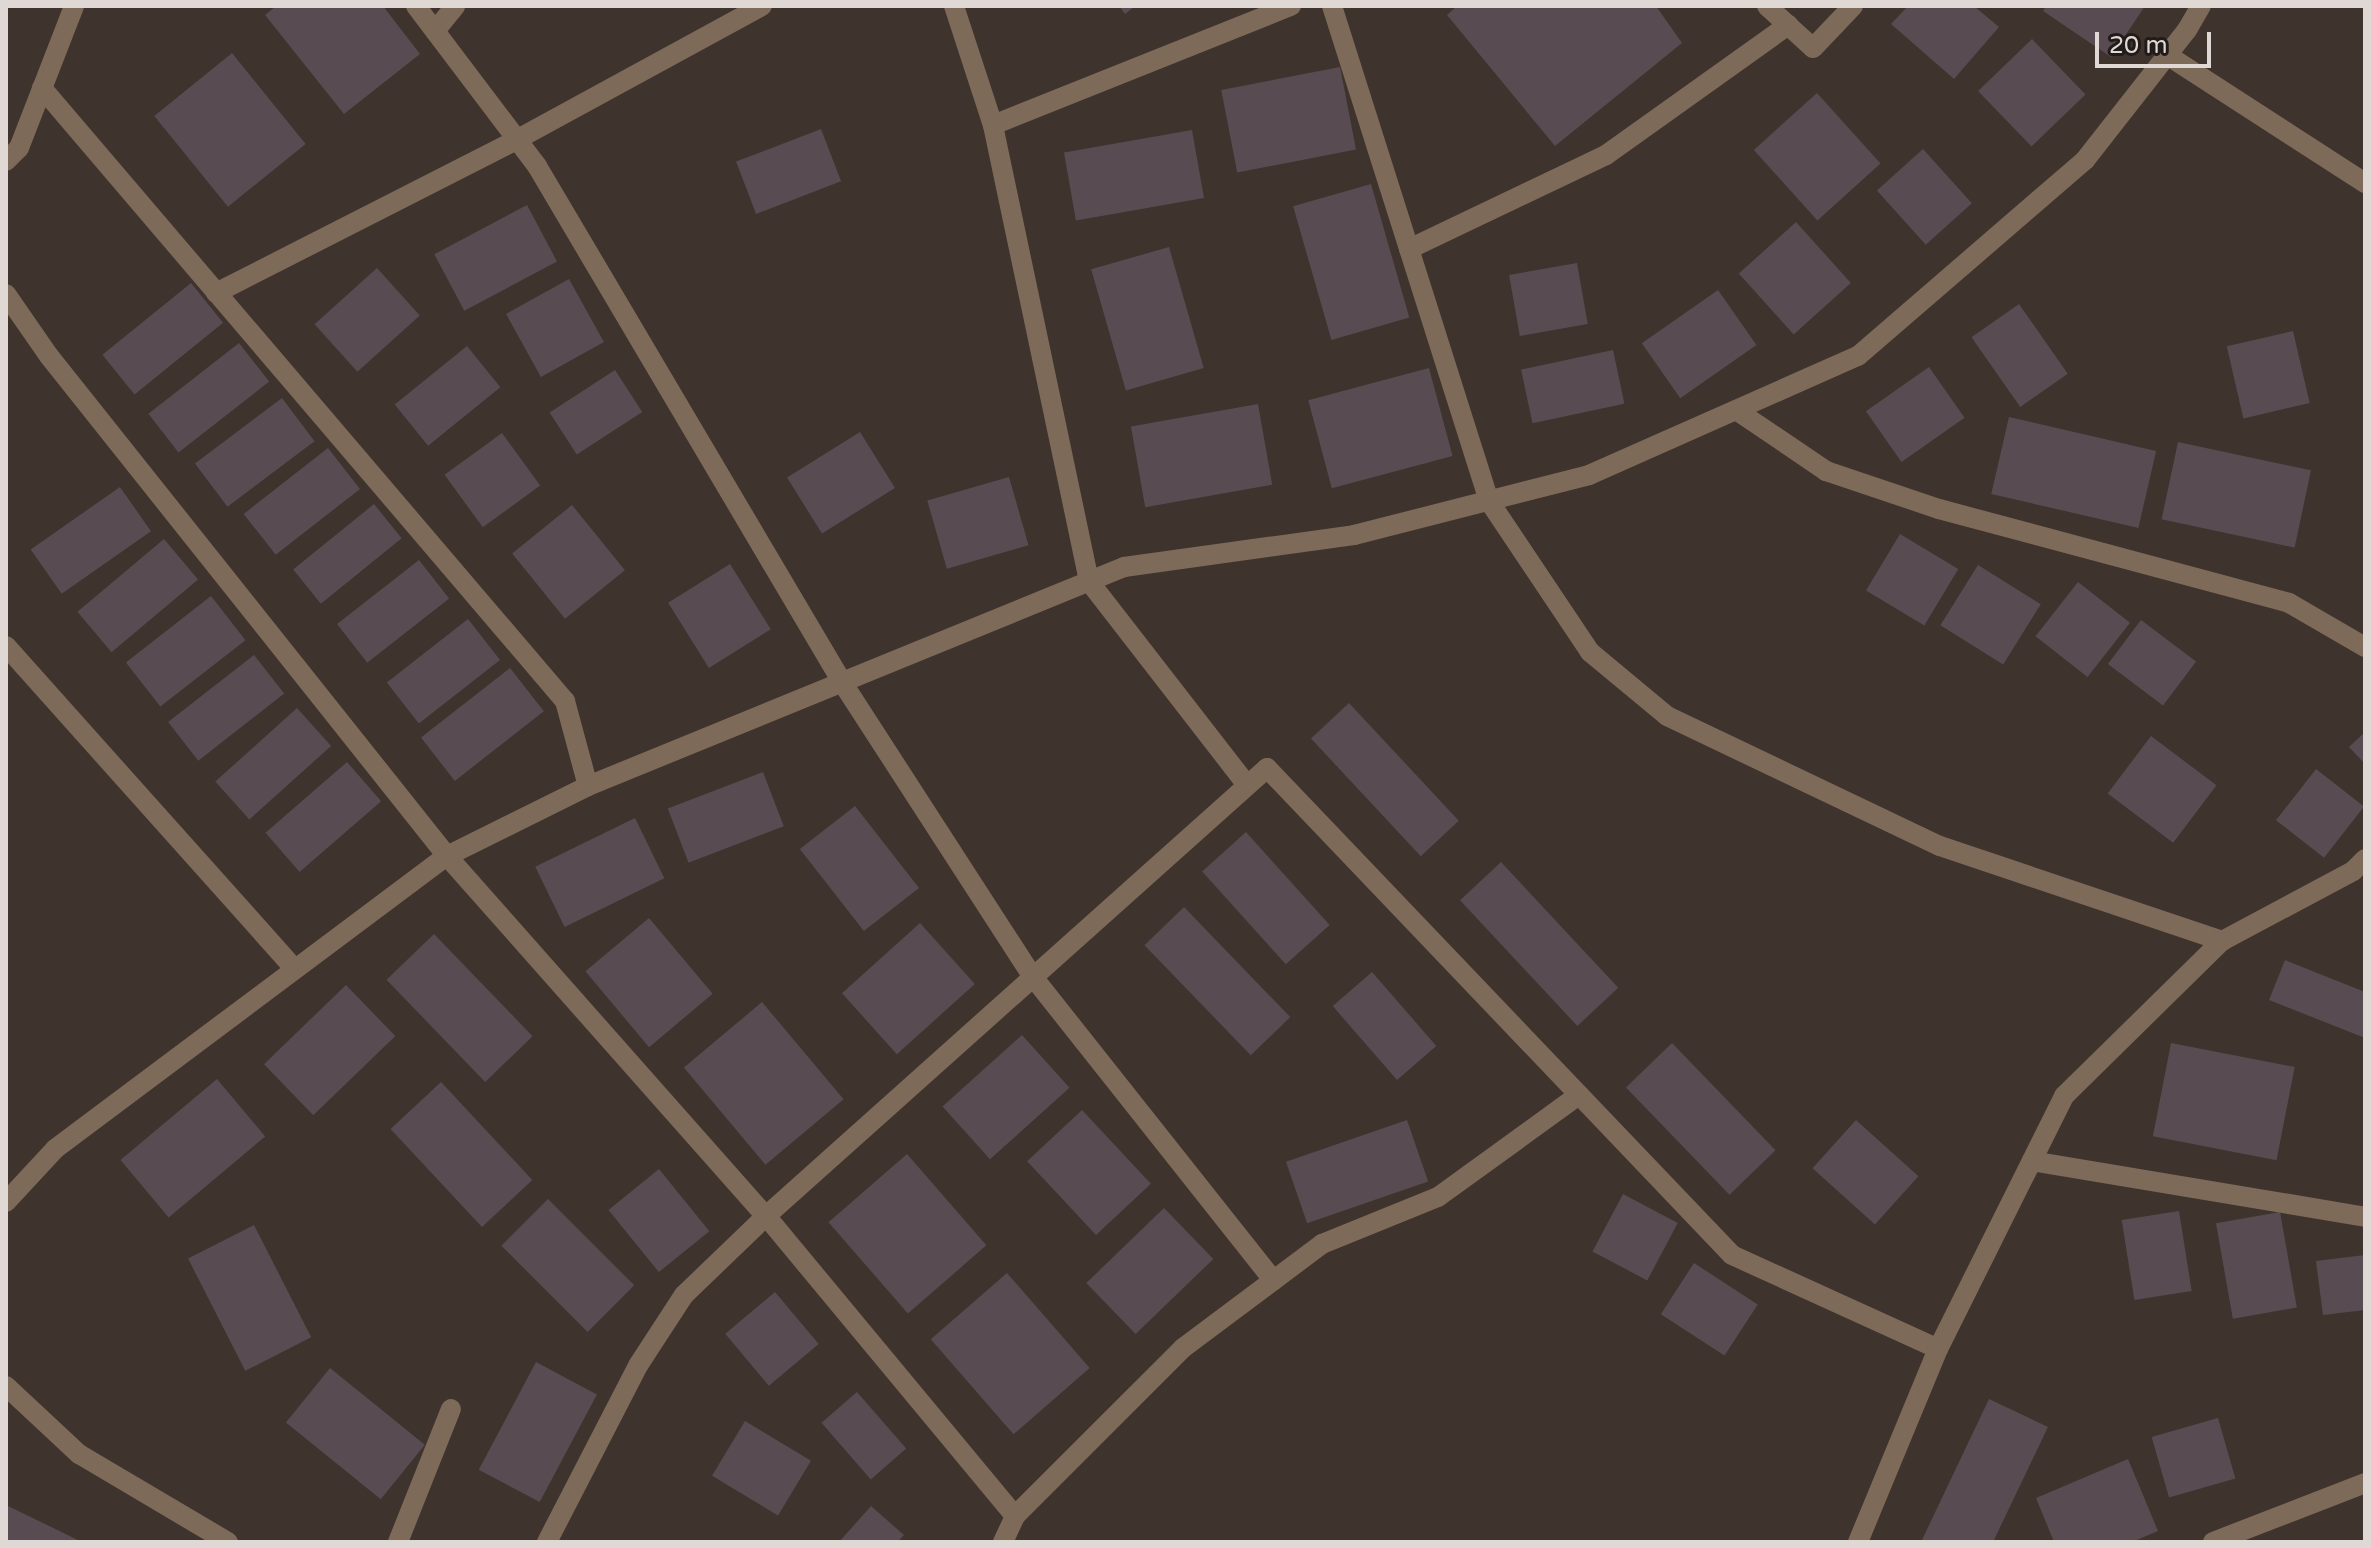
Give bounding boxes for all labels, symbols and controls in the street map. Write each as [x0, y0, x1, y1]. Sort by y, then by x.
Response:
scale bar [2099, 16, 2215, 66]
text: 20 m [2109, 31, 2167, 60]

